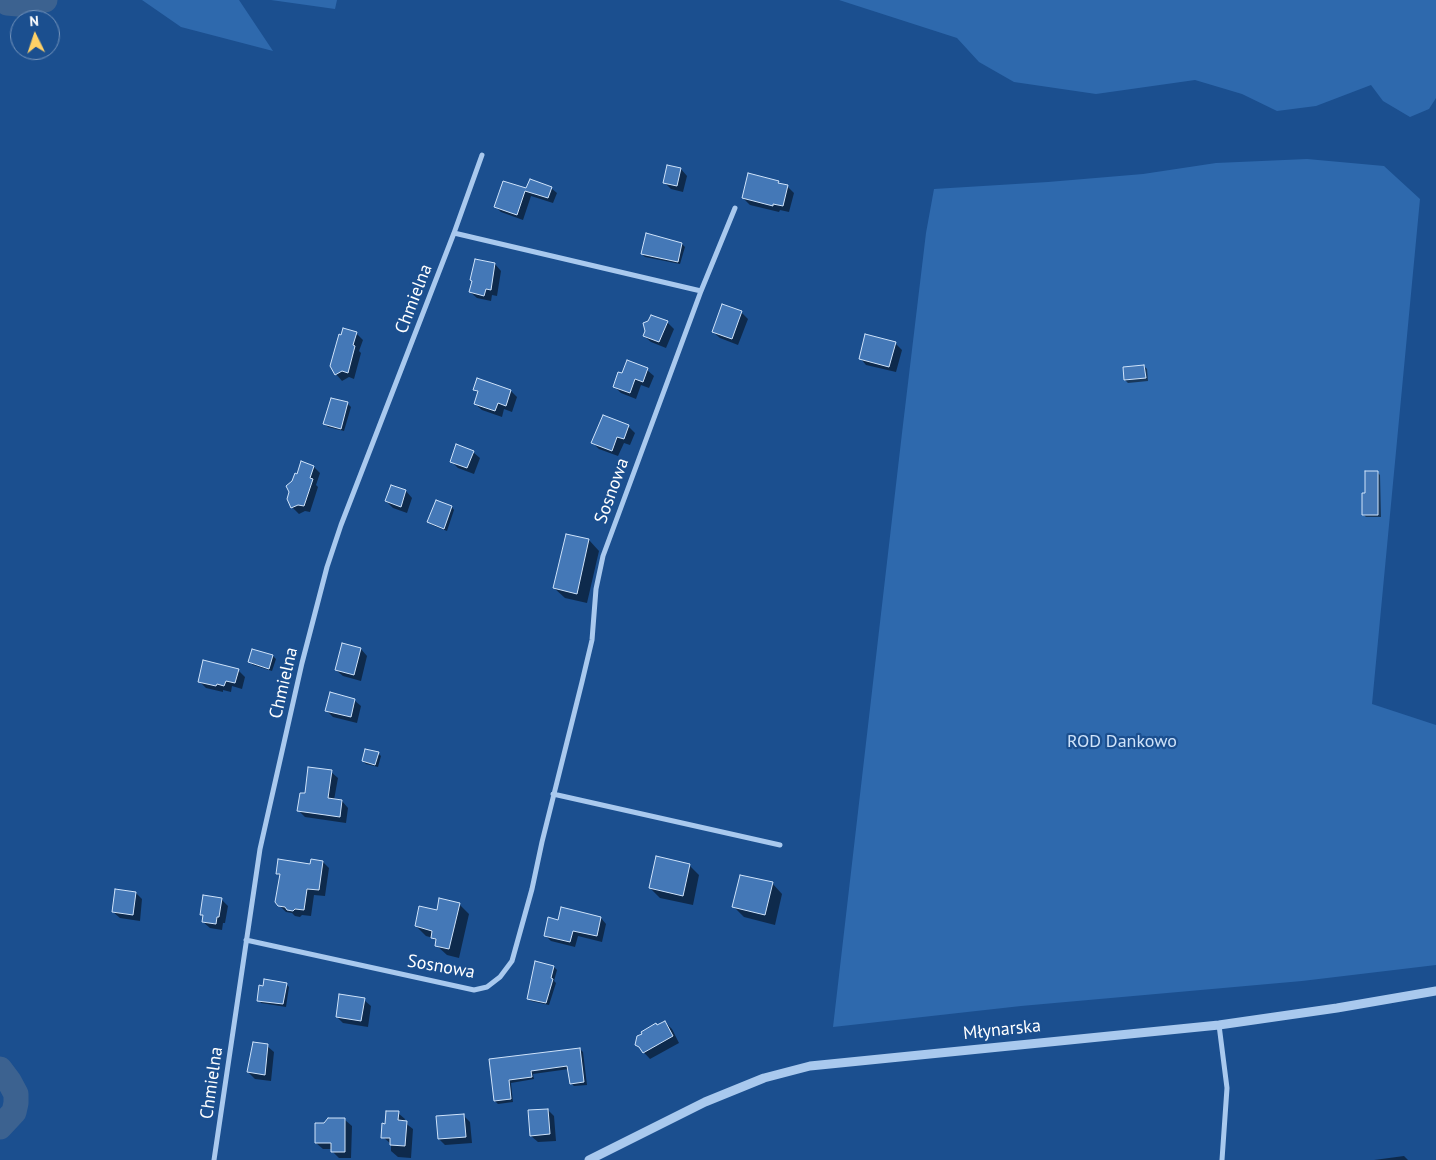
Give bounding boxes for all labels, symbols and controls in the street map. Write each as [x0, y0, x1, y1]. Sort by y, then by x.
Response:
north arrow [10, 10, 60, 60]
text: N [29, 12, 39, 30]
street label: Chmielna [391, 261, 437, 337]
street label: Sosnowa [590, 455, 634, 527]
street label: Chmielna [265, 645, 303, 721]
park label: ROD Dankowo [1067, 731, 1177, 753]
street label: Sosnowa [406, 950, 476, 984]
street label: Młynarska [962, 1015, 1042, 1045]
street label: Chmielna [196, 1045, 228, 1121]

